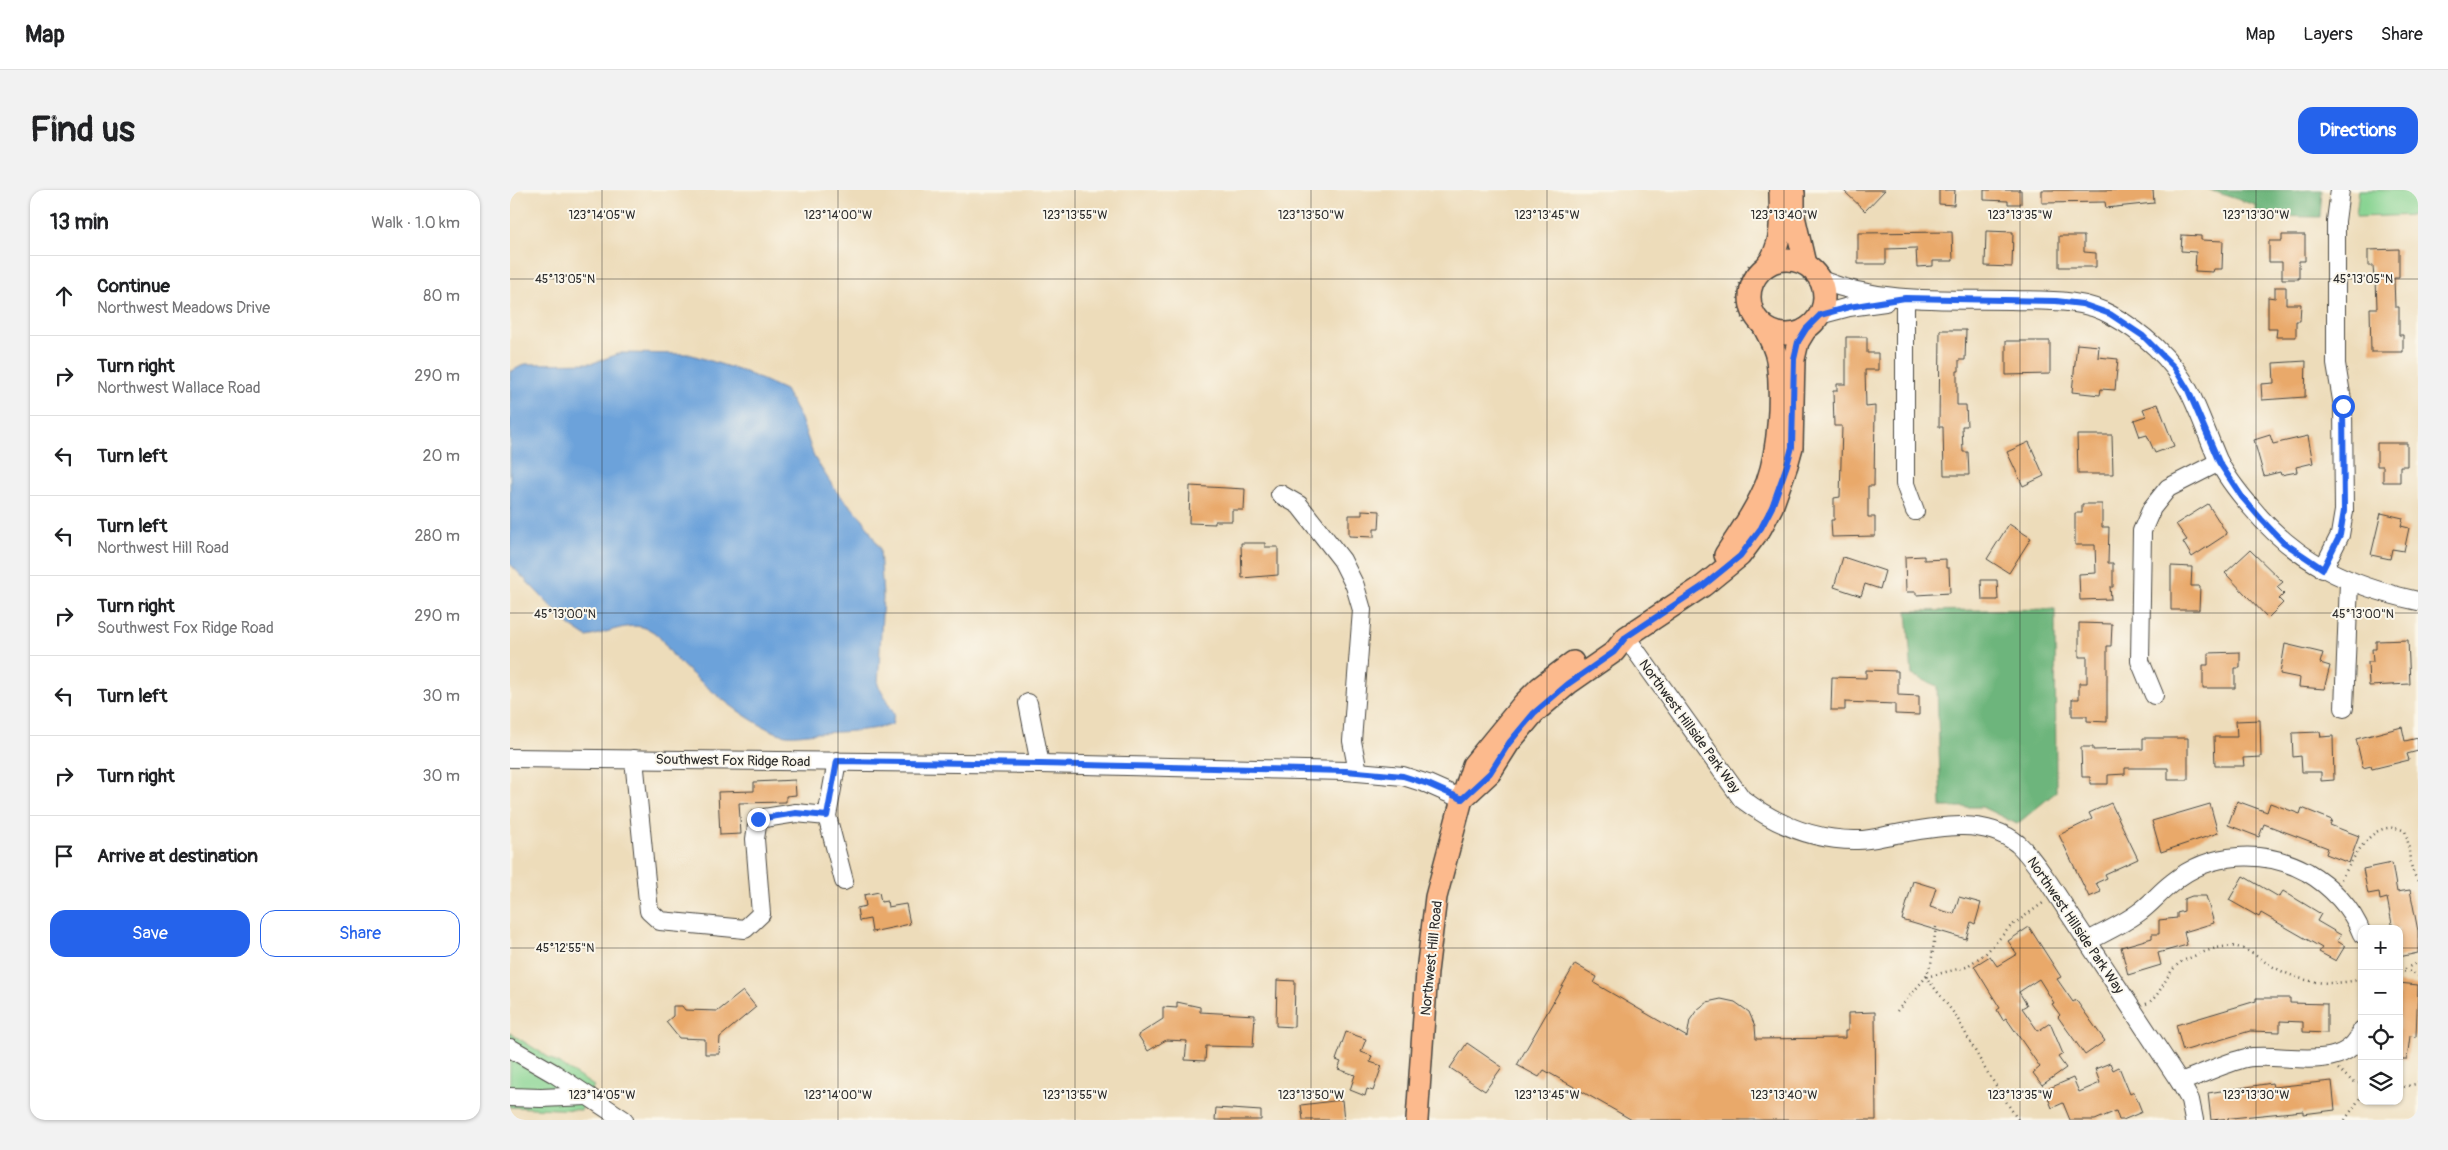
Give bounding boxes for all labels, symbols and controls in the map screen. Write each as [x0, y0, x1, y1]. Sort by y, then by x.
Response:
text: Map [25, 20, 65, 49]
text: Map [2246, 23, 2275, 46]
text: Layers [2303, 23, 2353, 46]
text: Share [2381, 23, 2423, 46]
button: Directions [2298, 107, 2418, 154]
text: Find us [30, 108, 135, 152]
text: 123°14'05"W [569, 208, 635, 223]
text: 123°14'00"W [804, 208, 872, 223]
text: 123°13'55"W [1043, 208, 1107, 223]
text: 123°13'50"W [1278, 208, 1344, 223]
text: 123°13'45"W [1514, 208, 1580, 223]
text: 123°13'40"W [1750, 208, 1818, 223]
text: 123°13'35"W [1987, 208, 2053, 223]
text: 123°13'30"W [2223, 208, 2289, 223]
text: 13 min [50, 209, 109, 236]
text: Walk · 1.0 km [371, 213, 460, 233]
text: 45°13'05"N [535, 272, 595, 287]
text: 45°13'05"N [2333, 272, 2393, 287]
text: Continue [97, 274, 170, 298]
icon: ahead [50, 282, 78, 310]
text: 80 m [423, 286, 460, 306]
text: Northwest Meadows Drive [97, 298, 270, 318]
text: Turn right [97, 354, 175, 378]
icon: right [50, 362, 78, 390]
text: 290 m [414, 366, 460, 386]
text: Northwest Wallace Road [97, 378, 261, 398]
route start [2332, 395, 2355, 418]
icon: left [50, 442, 78, 470]
text: Turn left [97, 444, 167, 468]
text: 20 m [422, 446, 460, 466]
text: Turn left [97, 514, 167, 538]
icon: left [50, 522, 78, 550]
text: 280 m [414, 526, 460, 546]
text: Northwest Hill Road [97, 538, 229, 558]
text: Turn right [97, 594, 175, 618]
icon: right [50, 602, 78, 630]
text: 290 m [414, 606, 460, 626]
text: 45°13'00"N [534, 607, 596, 622]
text: 45°13'00"N [2332, 607, 2394, 622]
text: Southwest Fox Ridge Road [97, 618, 274, 638]
street label: Northwest Hillside Park Way [1635, 656, 1744, 797]
icon: left [50, 682, 78, 710]
text: Turn left [97, 684, 167, 708]
text: 30 m [422, 686, 460, 706]
street label: Southwest Fox Ridge Road [656, 751, 811, 770]
icon: right [50, 762, 78, 790]
text: Turn right [97, 764, 175, 788]
text: 30 m [422, 766, 460, 786]
route end [747, 808, 770, 831]
icon: arrive [50, 842, 78, 870]
text: Arrive at destination [97, 844, 258, 868]
street label: Northwest Hillside Park Way [2023, 854, 2128, 997]
street label: Northwest Hill Road [1417, 900, 1446, 1016]
button: Save [50, 910, 250, 957]
button: Share [260, 910, 460, 957]
map controls [2358, 925, 2403, 1105]
button: + [2358, 925, 2403, 970]
text: 45°12'55"N [536, 941, 594, 956]
button: − [2358, 970, 2403, 1015]
button: locate [2358, 1015, 2403, 1060]
button: layers [2358, 1060, 2403, 1105]
text: 123°14'05"W [569, 1088, 635, 1103]
text: 123°14'00"W [804, 1088, 872, 1103]
text: 123°13'55"W [1043, 1088, 1107, 1103]
text: 123°13'50"W [1278, 1088, 1344, 1103]
text: 123°13'45"W [1514, 1088, 1580, 1103]
text: 123°13'40"W [1750, 1088, 1818, 1103]
text: 123°13'35"W [1987, 1088, 2053, 1103]
text: 123°13'30"W [2223, 1088, 2289, 1103]

